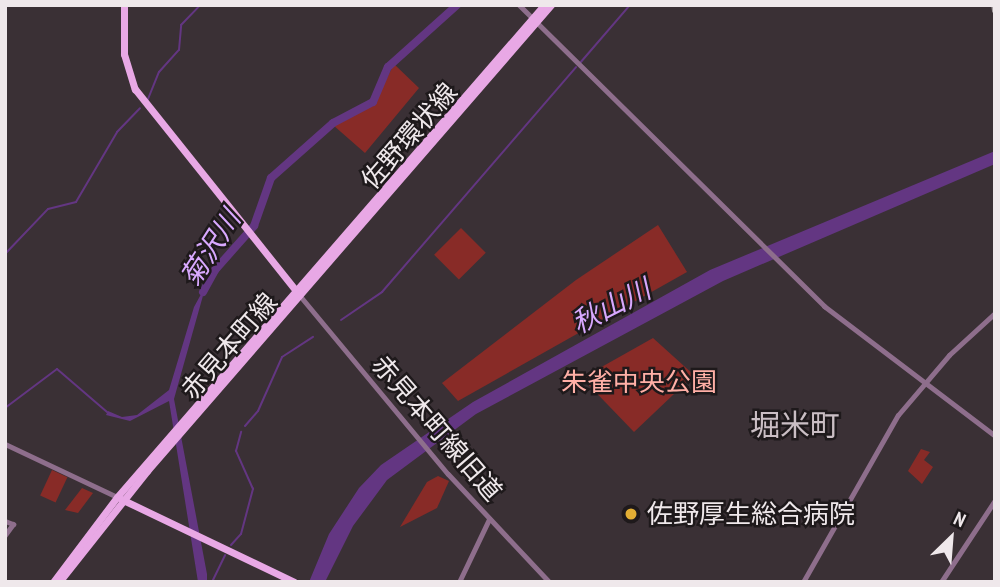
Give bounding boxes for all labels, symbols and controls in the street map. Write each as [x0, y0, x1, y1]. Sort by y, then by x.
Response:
street label: 佐野環状線 [355, 77, 463, 195]
water label: 菊沢川 [173, 204, 247, 292]
water label: 秋山川 [566, 272, 656, 340]
street label: 赤見本町線 [175, 287, 283, 405]
street label: 赤見本町線旧道 [366, 349, 508, 507]
park label: 朱雀中央公園 [561, 366, 717, 398]
district label: 堀米町 [750, 407, 840, 443]
place label: 佐野厚生総合病院 [647, 498, 855, 530]
north arrow [916, 503, 986, 573]
marker: 佐野厚生総合病院 [621, 504, 641, 524]
text: N [950, 506, 970, 532]

